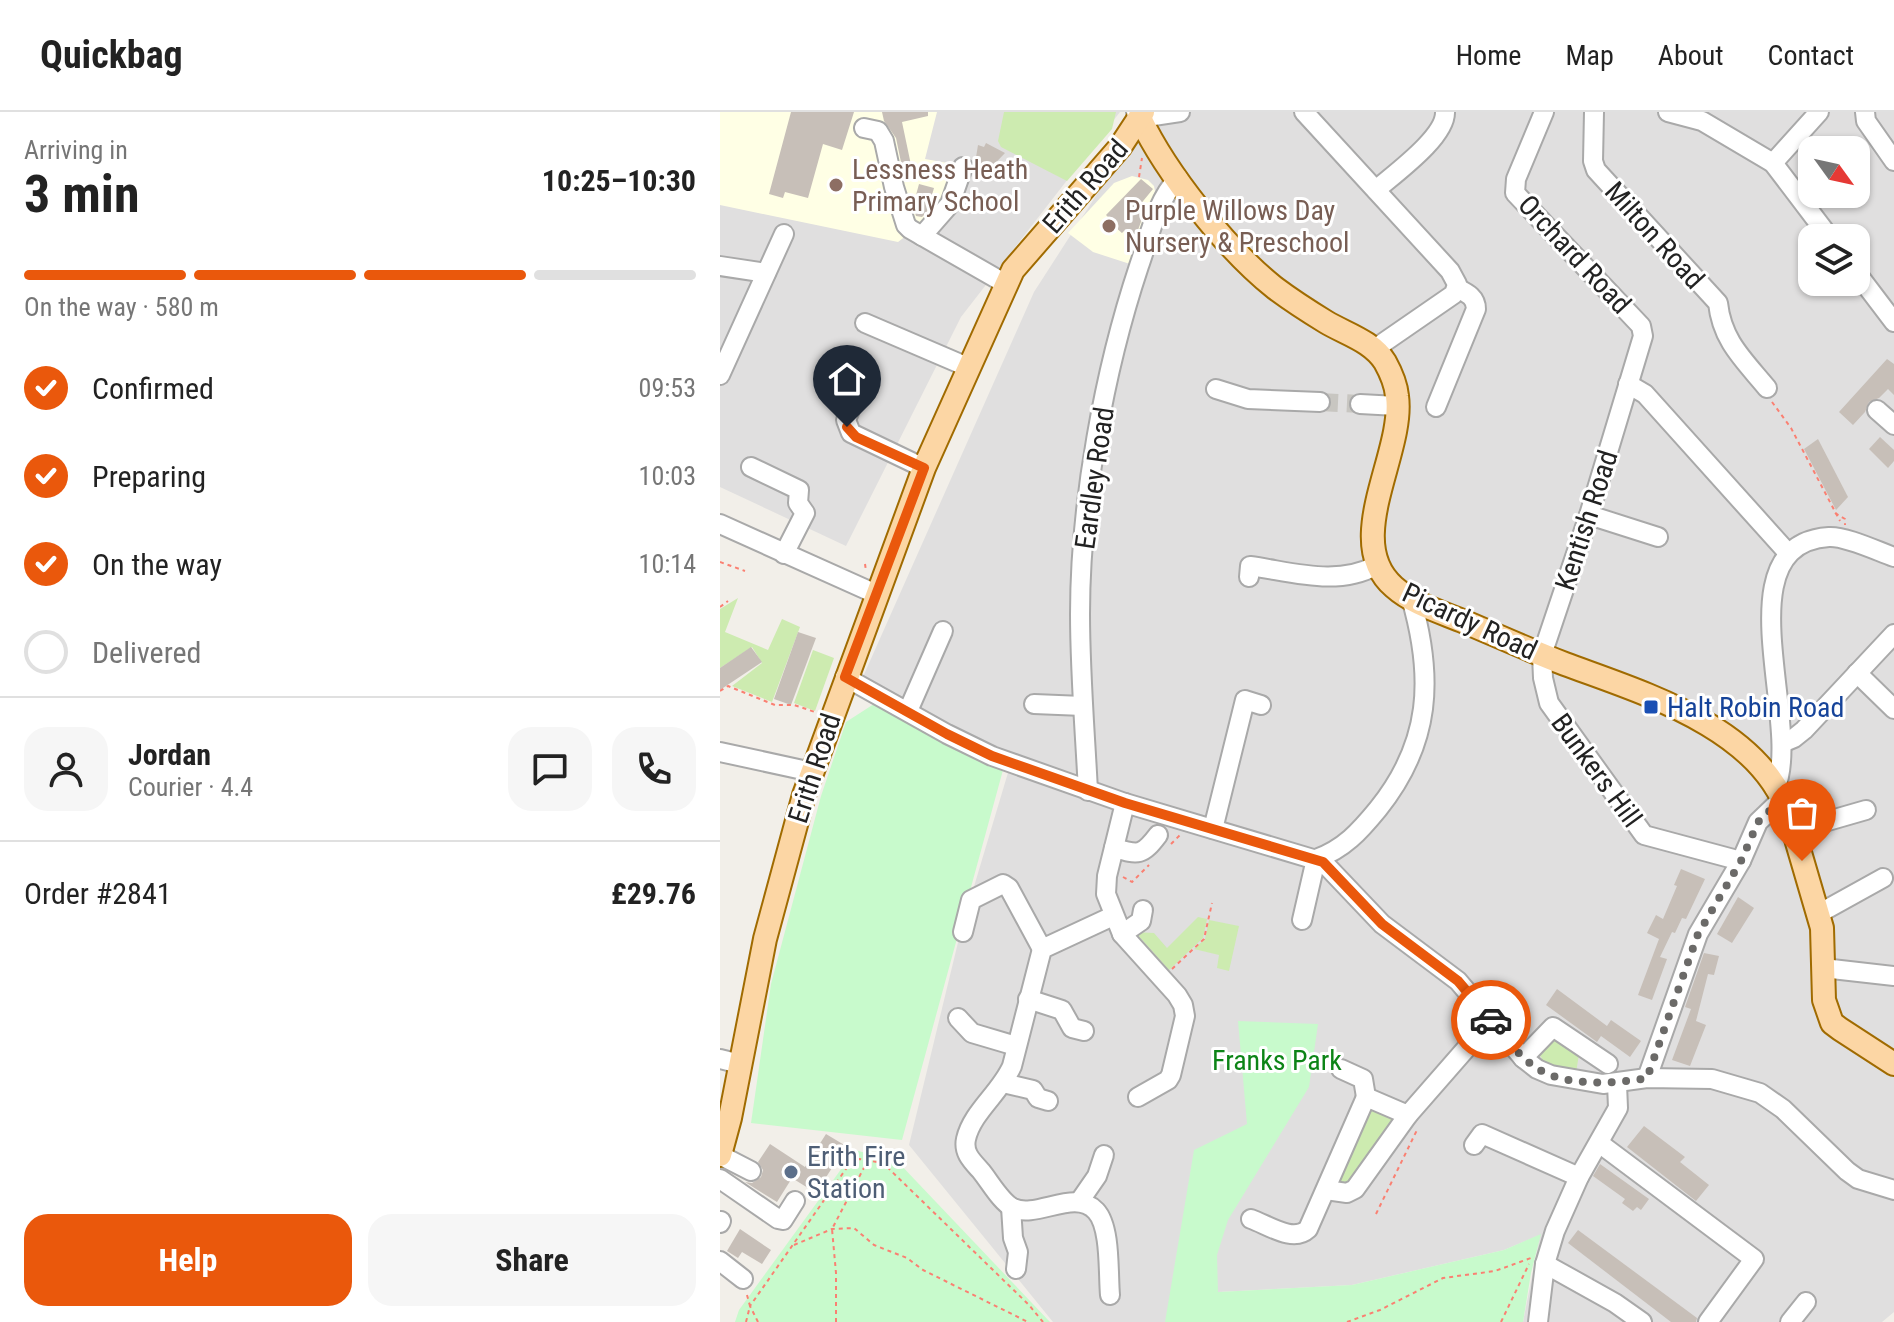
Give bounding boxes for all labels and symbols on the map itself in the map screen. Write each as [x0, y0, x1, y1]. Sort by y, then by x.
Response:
street label: Erith Road [1036, 133, 1135, 240]
north arrow [1798, 136, 1870, 208]
place label: Lessness Heath Primary School [852, 153, 1028, 218]
street label: Milton Road [1598, 175, 1711, 296]
marker: Lessness Heath Primary School [827, 176, 845, 194]
street label: Orchard Road [1511, 188, 1638, 320]
place label: Purple Willows Day Nursery & Preschool [1125, 194, 1350, 259]
marker: Purple Willows Day Nursery & Preschool [1100, 217, 1118, 235]
pin [813, 345, 881, 427]
street label: Eardley Road [1068, 405, 1121, 551]
street label: Kentish Road [1548, 446, 1625, 594]
street label: Picardy Road [1397, 576, 1542, 667]
place label: Halt Robin Road [1667, 691, 1844, 724]
marker: Halt Robin Road [1642, 698, 1660, 716]
street label: Bunkers Hill [1544, 707, 1649, 833]
street label: Erith Road [781, 709, 848, 827]
pin [1768, 779, 1836, 861]
courier [1451, 980, 1531, 1060]
park label: Franks Park [1212, 1044, 1342, 1077]
place label: Erith Fire Station [807, 1140, 905, 1205]
marker: Erith Fire Station [782, 1163, 800, 1181]

